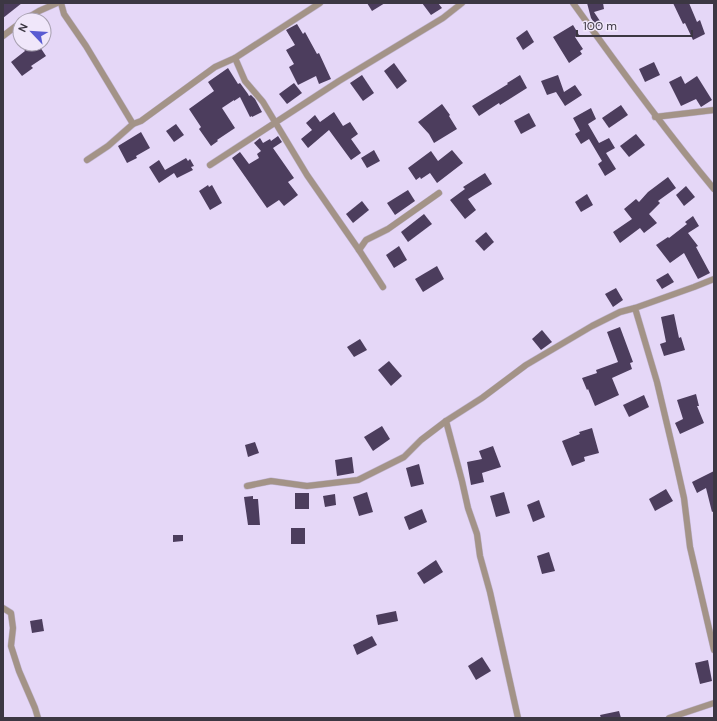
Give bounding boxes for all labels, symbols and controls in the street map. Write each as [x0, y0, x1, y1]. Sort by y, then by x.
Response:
north arrow [12, 12, 52, 52]
scale bar [577, 12, 692, 38]
text: 100 m [583, 18, 617, 34]
text: N [15, 21, 31, 34]

